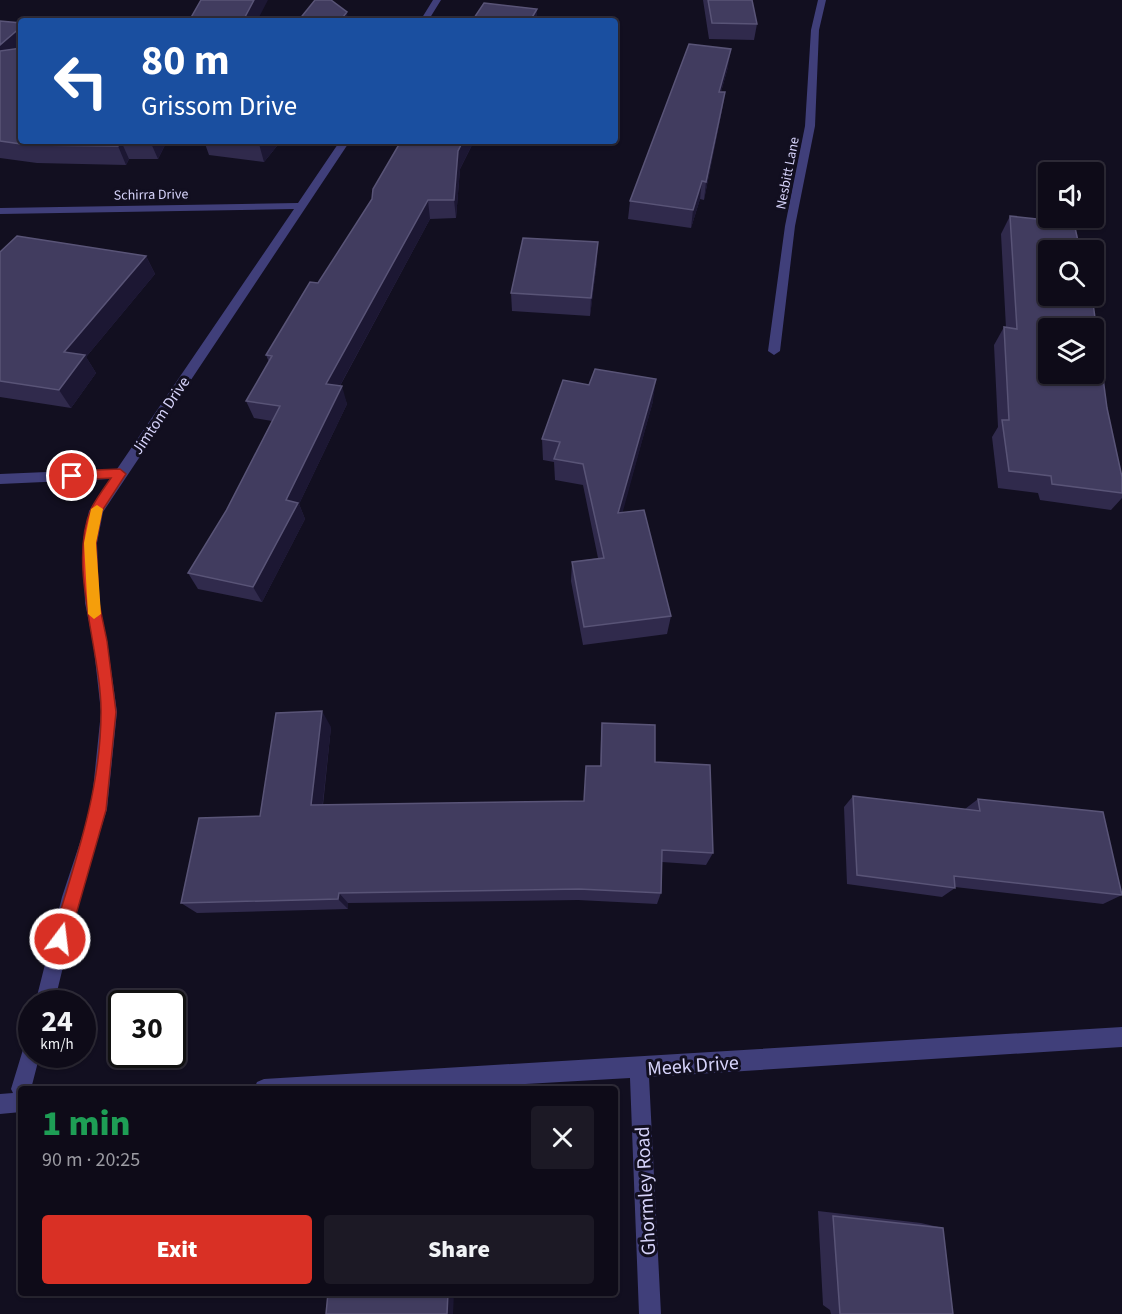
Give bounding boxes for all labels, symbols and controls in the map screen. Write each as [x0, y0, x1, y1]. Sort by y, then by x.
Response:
text: 80 m [141, 31, 230, 91]
icon: left [42, 42, 120, 120]
text: Grissom Drive [141, 87, 297, 126]
street label: Nesbitt Lane [771, 135, 805, 211]
map controls [1038, 162, 1104, 384]
button: sound [1038, 162, 1104, 228]
street label: Schirra Drive [114, 184, 188, 206]
button: search [1038, 240, 1104, 306]
button: layers [1038, 318, 1104, 384]
street label: Jimtom Drive [127, 372, 195, 459]
pin [46, 450, 97, 501]
icon: arrive [55, 459, 88, 492]
position arrow [28, 907, 92, 971]
speed limit sign: 30 [108, 990, 186, 1068]
text: 24 [41, 1000, 73, 1043]
text: km/h [40, 1034, 74, 1055]
street label: Meek Drive [646, 1049, 740, 1083]
text: 1 min [42, 1098, 130, 1149]
button: close [531, 1106, 594, 1169]
street label: Ghormley Road [629, 1126, 663, 1256]
text: 90 m · 20:25 [42, 1146, 140, 1174]
button: Exit [42, 1215, 312, 1284]
button: Share [324, 1215, 594, 1284]

